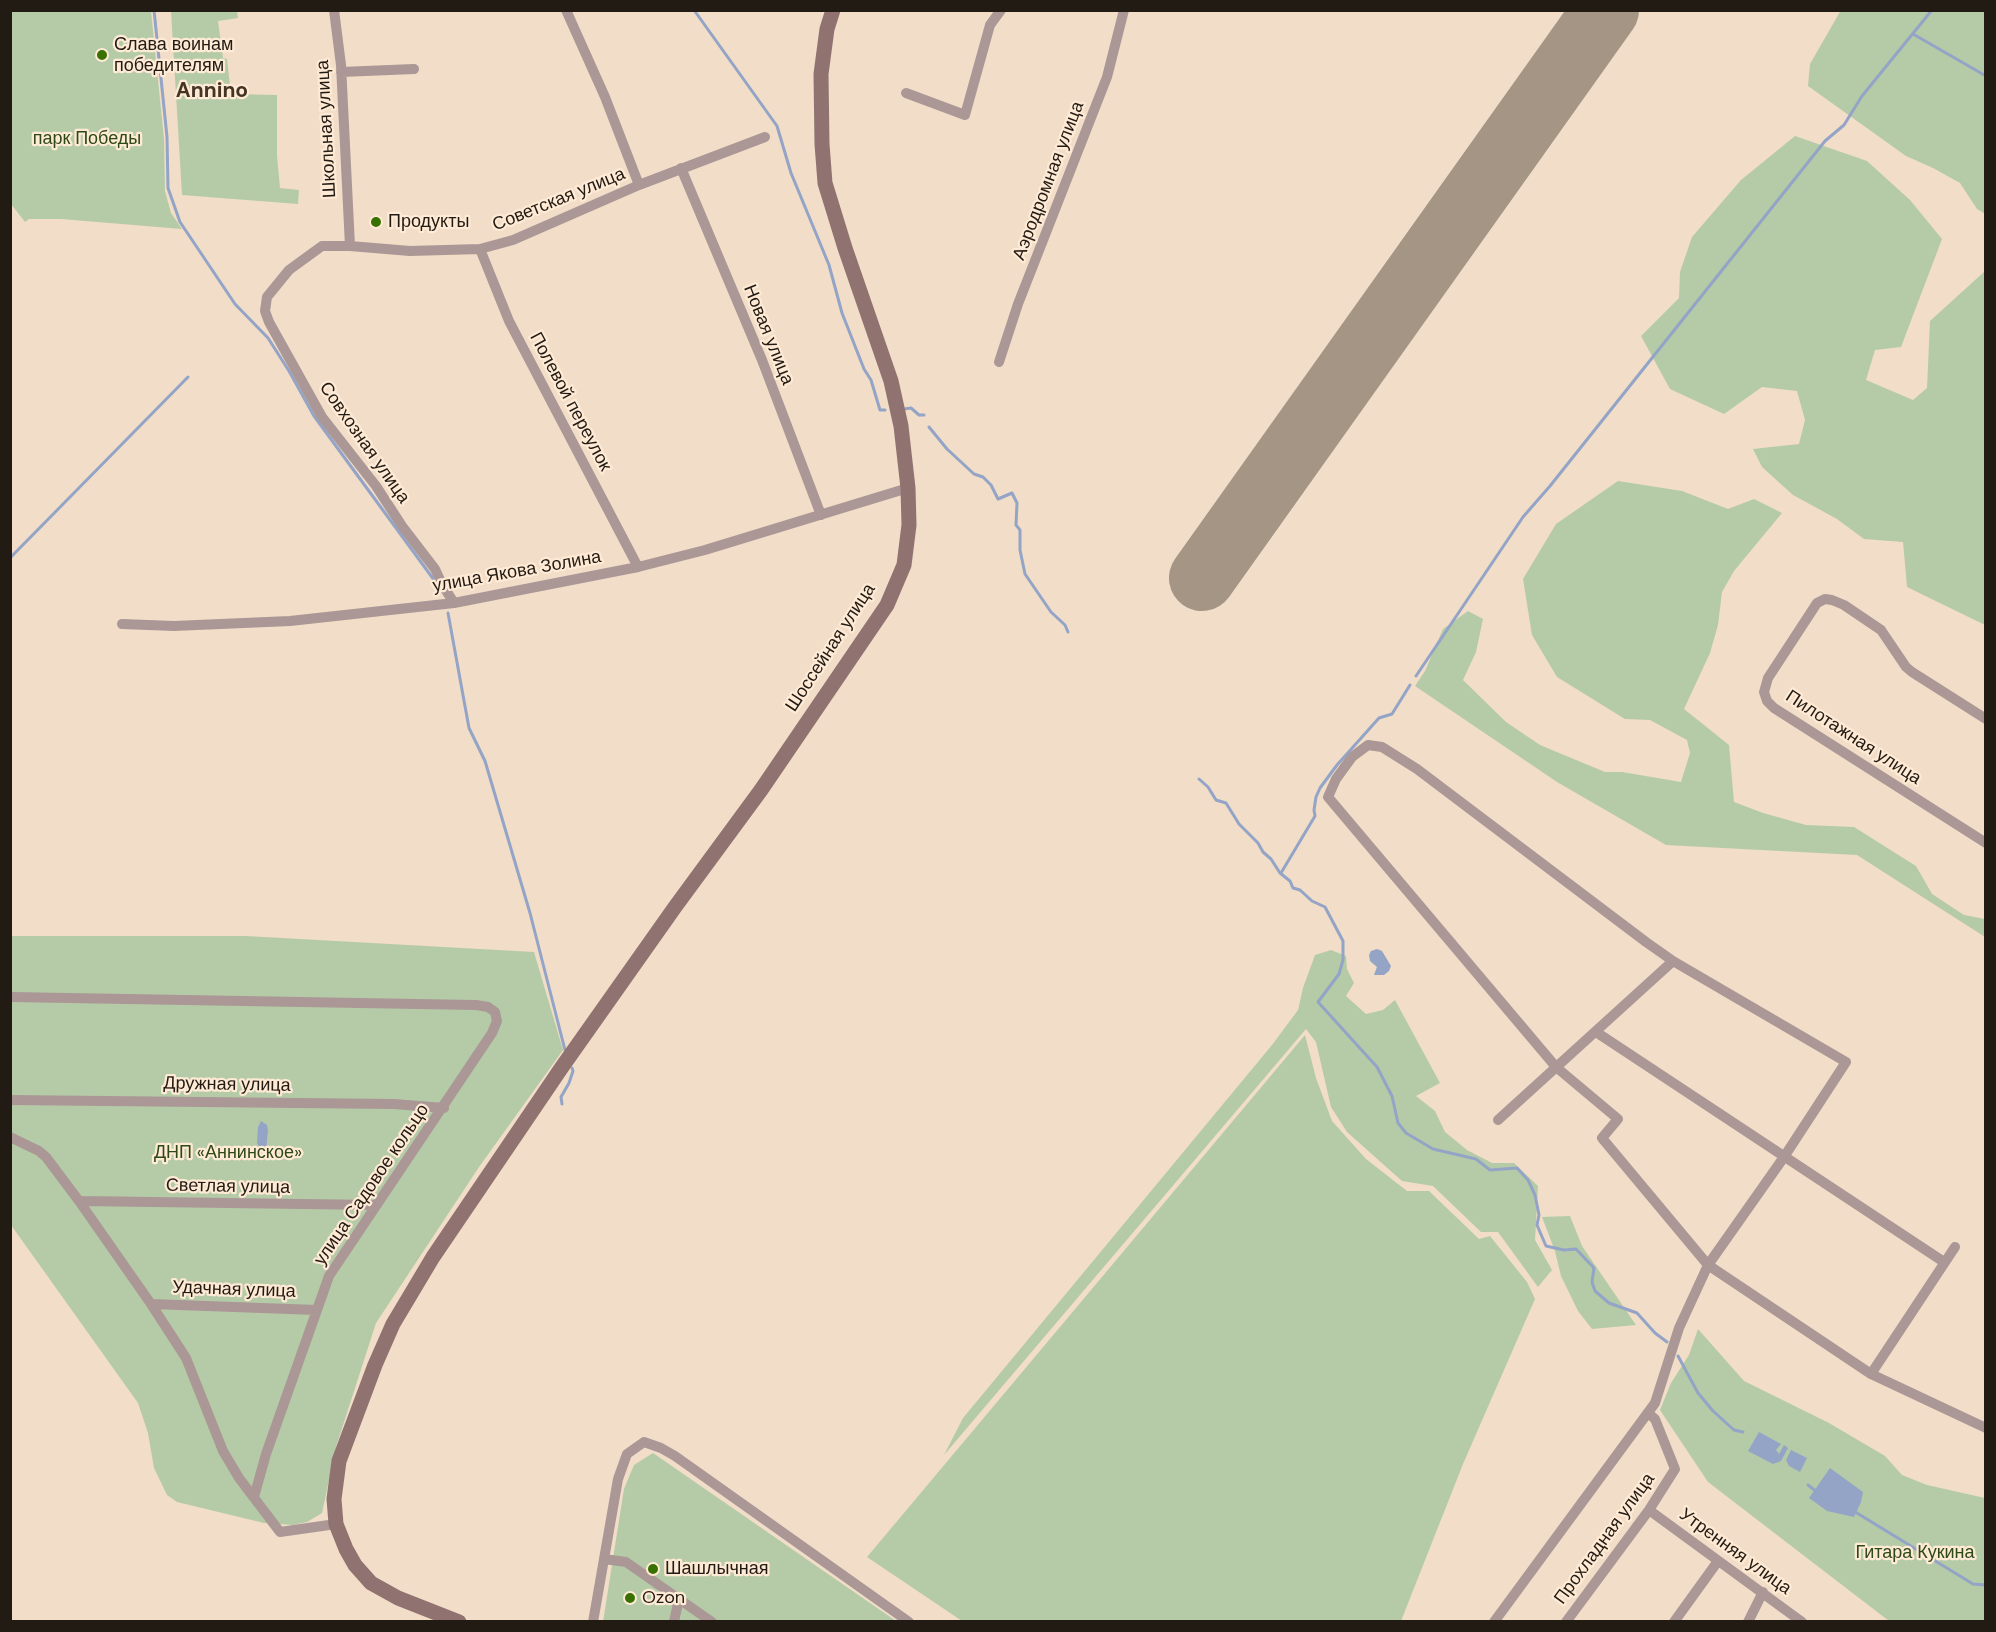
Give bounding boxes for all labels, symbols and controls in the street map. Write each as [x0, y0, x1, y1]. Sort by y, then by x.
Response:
place label: Слава воинам победителям [114, 34, 233, 76]
marker: Слава воинам победителям [95, 48, 109, 62]
street label: Школьная улица [313, 60, 341, 198]
district label: Annino [176, 78, 248, 104]
street label: Аэродромная улица [1009, 99, 1089, 263]
park label: парк Победы [33, 128, 141, 150]
street label: Советская улица [490, 164, 628, 236]
place label: Продукты [388, 211, 469, 233]
marker: Продукты [369, 215, 383, 229]
street label: Новая улица [738, 282, 798, 388]
street label: Полевой переулок [524, 329, 616, 475]
street label: Совхозная улица [314, 378, 414, 508]
street label: улица Якова Золина [431, 547, 603, 597]
street label: Шоссейная улица [781, 580, 881, 716]
street label: Пилотажная улица [1781, 686, 1925, 790]
street label: Дружная улица [163, 1073, 291, 1097]
street label: улица Садовое кольцо [310, 1100, 434, 1270]
park label: ДНП «Аннинское» [154, 1142, 302, 1164]
street label: Светлая улица [166, 1175, 290, 1199]
street label: Удачная улица [172, 1277, 296, 1303]
street label: Прохладная улица [1550, 1469, 1660, 1609]
street label: Утренняя улица [1675, 1504, 1795, 1600]
park label: Гитара Кукина [1855, 1542, 1975, 1564]
place label: Шашлычная [665, 1558, 768, 1580]
marker: Шашлычная [646, 1562, 660, 1576]
place label: Ozon [642, 1587, 685, 1609]
marker: Ozon [623, 1591, 637, 1605]

